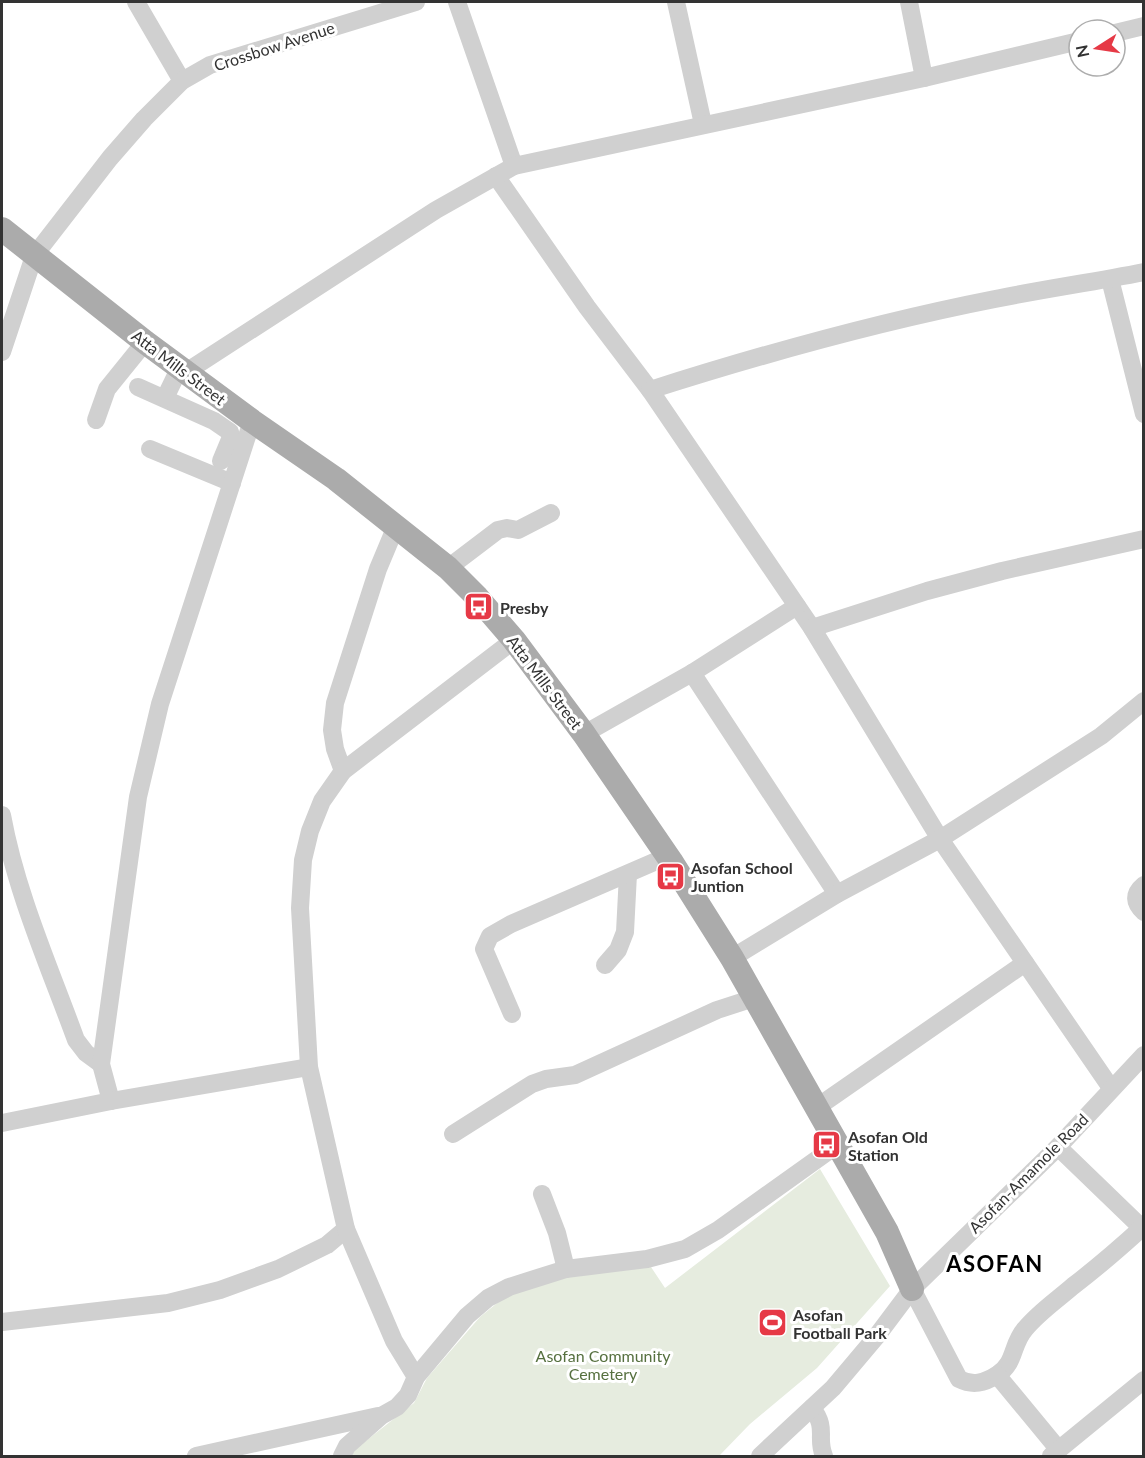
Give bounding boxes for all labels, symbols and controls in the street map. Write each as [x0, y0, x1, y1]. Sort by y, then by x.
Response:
street label: Crossbow Avenue [211, 18, 337, 74]
north arrow [1067, 18, 1127, 78]
text: N [1071, 43, 1092, 59]
street label: Atta Mills Street [128, 326, 230, 409]
bus stop icon: Presby [463, 591, 495, 623]
place label: Presby [500, 598, 549, 617]
street label: Atta Mills Street [504, 631, 587, 733]
place label: Asofan School Juntion [690, 858, 793, 895]
bus stop icon: Asofan School Juntion [654, 860, 686, 892]
street label: Asofan-Amamole Road [964, 1109, 1092, 1237]
place label: Asofan Old Station [847, 1127, 928, 1164]
bus stop icon: Asofan Old Station [811, 1129, 843, 1161]
district label: ASOFAN [945, 1250, 1044, 1277]
place label: Asofan Football Park [792, 1305, 887, 1342]
sports icon: Asofan Football Park [756, 1307, 788, 1339]
park label: Asofan Community Cemetery [536, 1346, 671, 1383]

